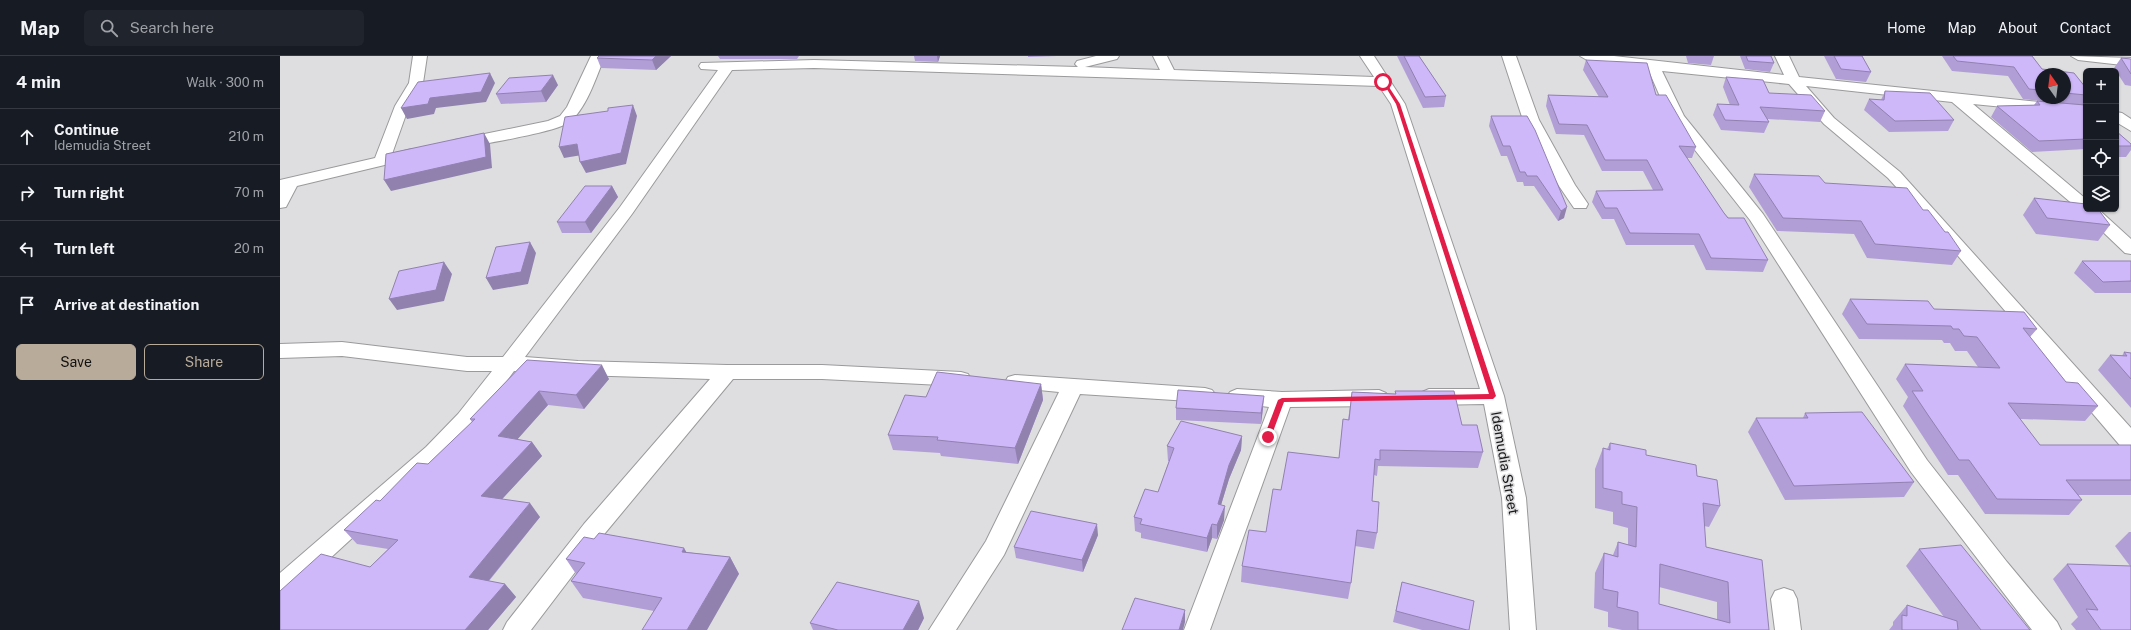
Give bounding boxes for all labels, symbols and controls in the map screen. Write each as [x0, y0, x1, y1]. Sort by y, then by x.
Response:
search box [84, 10, 364, 46]
text: Map [20, 17, 60, 39]
icon: search [98, 17, 120, 39]
text: Search here [130, 19, 214, 36]
text: Home [1887, 20, 1926, 36]
text: Map [1948, 20, 1976, 36]
text: About [1998, 20, 2038, 36]
text: Contact [2060, 20, 2111, 36]
north arrow [2035, 68, 2071, 104]
map controls [2083, 68, 2119, 212]
button: + [2083, 68, 2119, 104]
text: 4 min [16, 72, 61, 92]
route start [1374, 73, 1392, 91]
text: Walk · 300 m [186, 75, 264, 90]
button: − [2083, 104, 2119, 140]
text: Continue [54, 121, 119, 138]
icon: ahead [16, 126, 38, 148]
text: 210 m [229, 129, 264, 144]
text: Idemudia Street [54, 138, 151, 153]
button: locate [2083, 140, 2119, 176]
button: layers [2083, 176, 2119, 212]
icon: right [16, 182, 38, 204]
text: Turn right [54, 184, 124, 201]
text: 70 m [234, 185, 264, 200]
icon: left [16, 238, 38, 260]
text: Turn left [54, 240, 115, 257]
text: 20 m [234, 241, 264, 256]
icon: arrive [16, 294, 38, 316]
text: Arrive at destination [54, 296, 199, 313]
button: Save [16, 344, 136, 380]
button: Share [144, 344, 264, 380]
street label: Idemudia Street [1488, 410, 1522, 516]
route end [1259, 428, 1277, 446]

